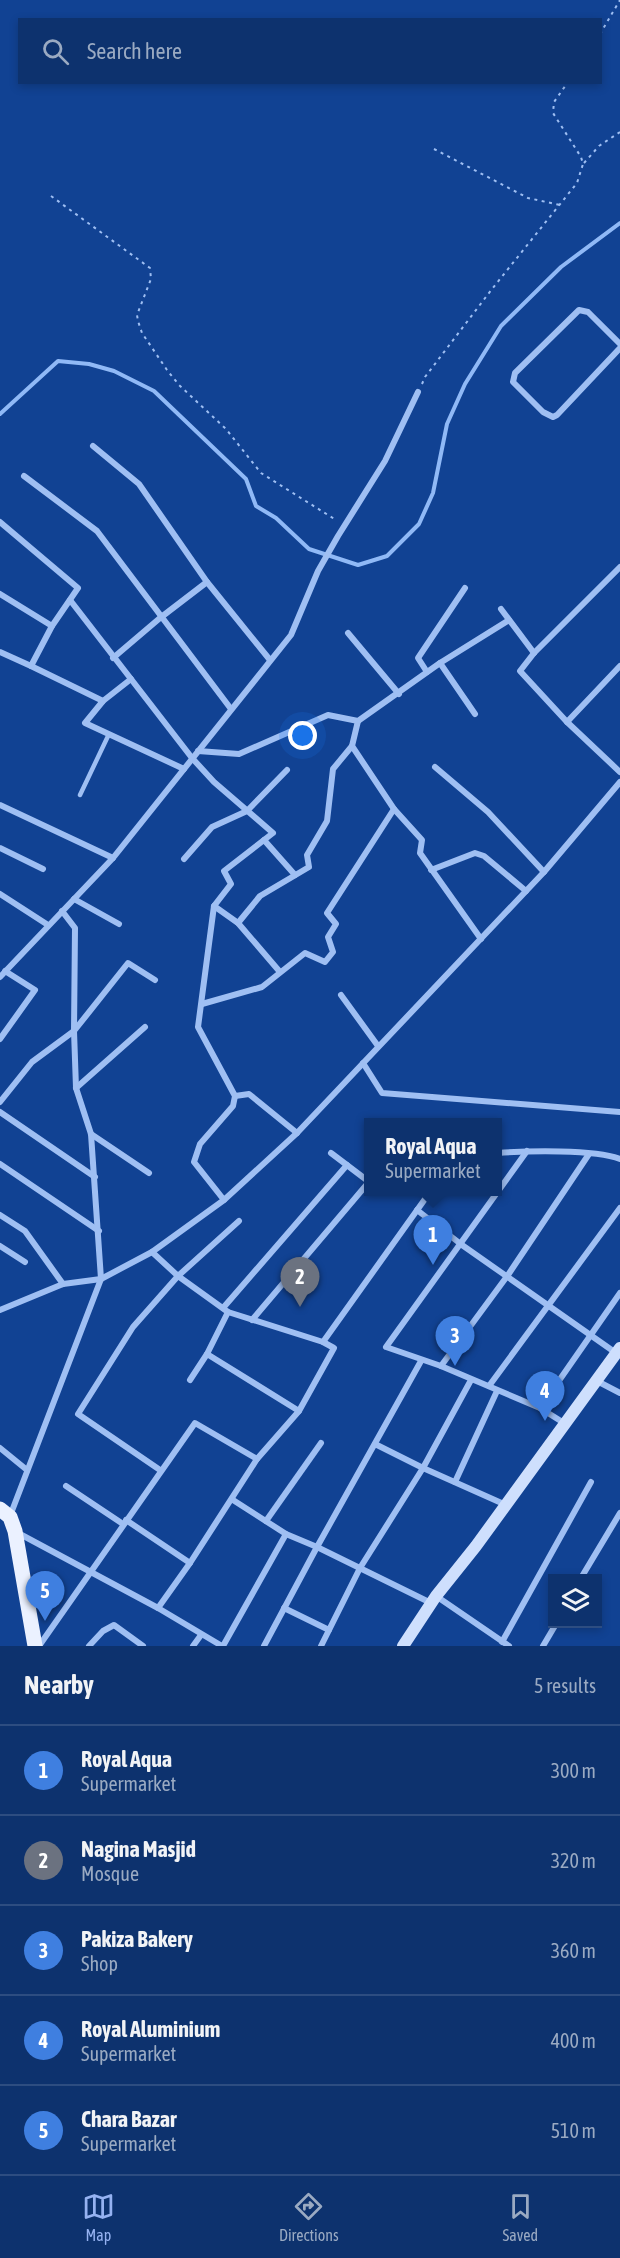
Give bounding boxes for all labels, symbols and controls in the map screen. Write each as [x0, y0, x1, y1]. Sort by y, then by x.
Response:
search box [18, 18, 602, 84]
icon: search [39, 35, 72, 68]
text: Search here [87, 38, 182, 64]
your location [288, 721, 317, 750]
popup [364, 1118, 502, 1196]
text: Royal Aqua [385, 1133, 476, 1159]
text: Supermarket [385, 1159, 481, 1182]
pin: 1 [414, 1216, 452, 1265]
pin: 2 [280, 1258, 320, 1307]
pin: 3 [436, 1316, 474, 1366]
pin: 4 [526, 1372, 564, 1421]
pin: 5 [26, 1572, 64, 1621]
map controls [548, 1574, 602, 1628]
button: layers [548, 1574, 602, 1628]
text: Nearby [24, 1670, 94, 1700]
text: 5 results [534, 1674, 596, 1697]
text: Royal Aqua [81, 1746, 172, 1772]
text: 1 [39, 1759, 48, 1782]
text: 300 m [551, 1759, 596, 1782]
text: Supermarket [81, 1772, 176, 1795]
text: Nagina Masjid [81, 1836, 196, 1862]
text: 2 [39, 1849, 48, 1872]
text: 320 m [551, 1849, 596, 1872]
text: Mosque [81, 1862, 139, 1885]
text: Pakiza Bakery [81, 1926, 193, 1952]
text: 3 [39, 1939, 48, 1962]
text: 360 m [551, 1939, 596, 1962]
text: Shop [81, 1952, 118, 1975]
text: Royal Aluminium [81, 2016, 220, 2042]
text: 4 [39, 2029, 48, 2052]
text: 400 m [551, 2029, 596, 2052]
text: Supermarket [81, 2042, 176, 2065]
text: Chara Bazar [81, 2106, 176, 2132]
text: 5 [39, 2119, 48, 2142]
text: 510 m [551, 2119, 596, 2142]
text: Supermarket [81, 2132, 176, 2155]
tab: Map [82, 2190, 115, 2244]
tab: Directions [279, 2190, 339, 2244]
tab: Saved [503, 2190, 538, 2244]

